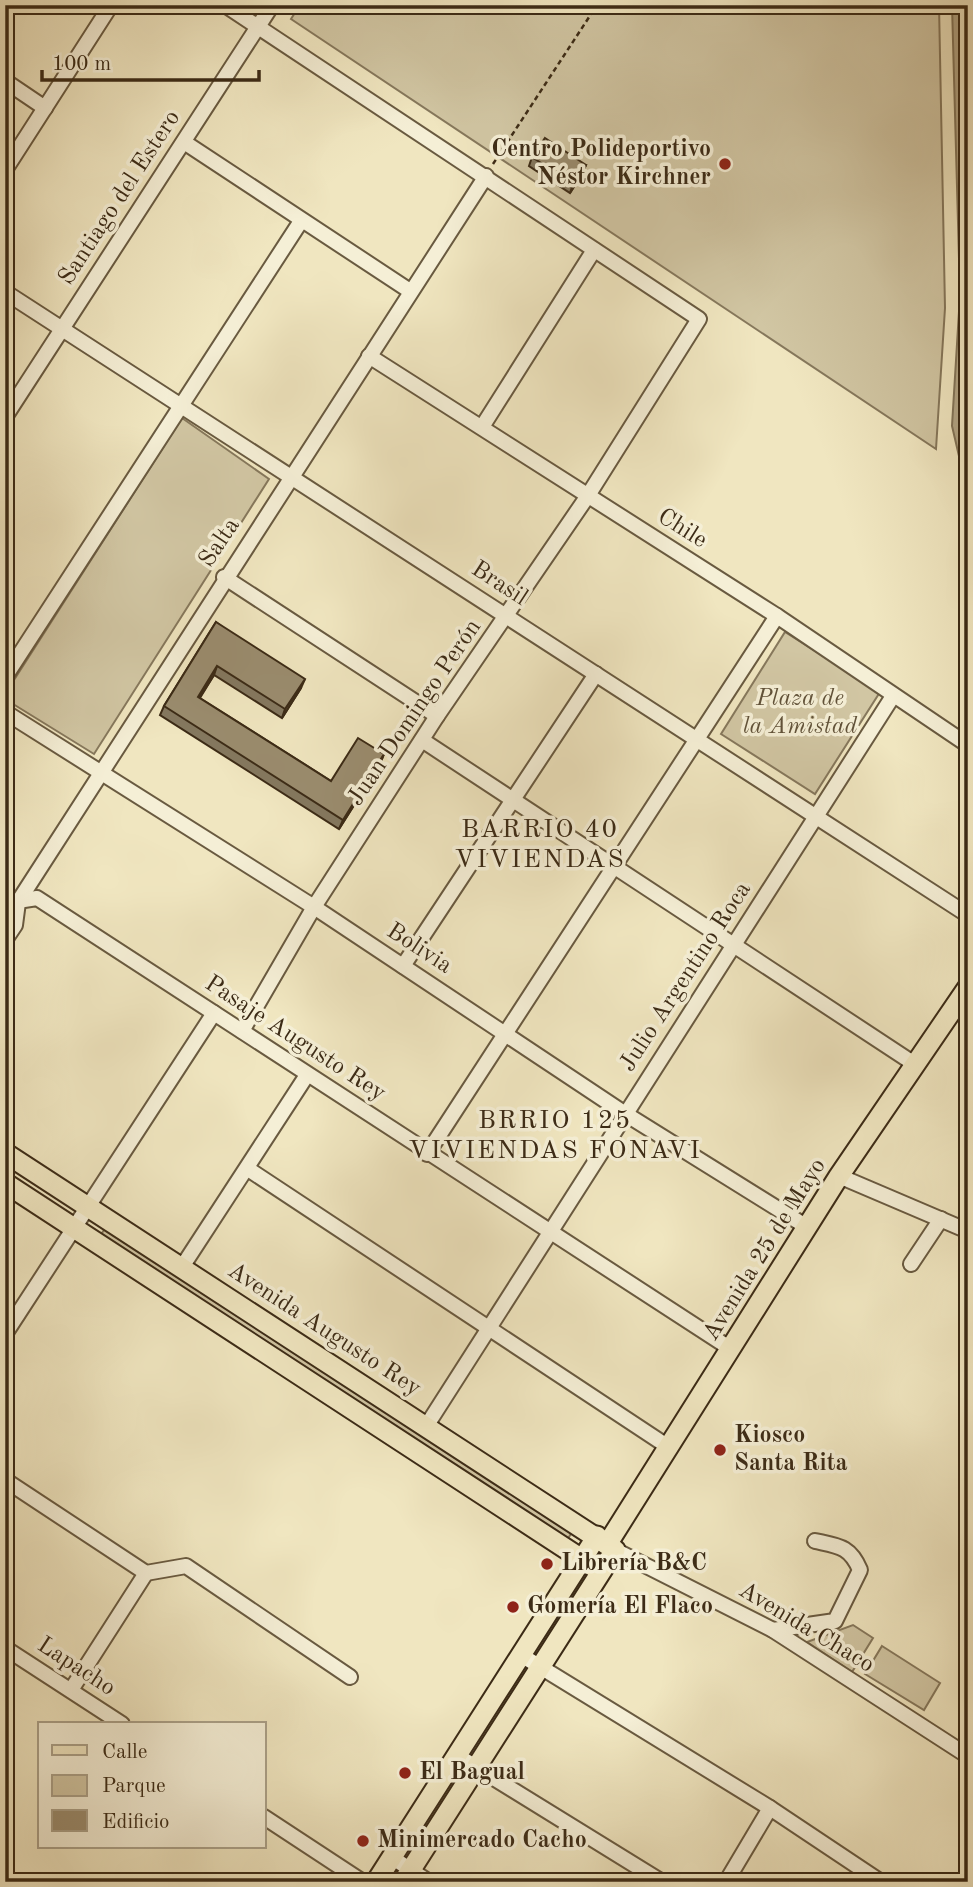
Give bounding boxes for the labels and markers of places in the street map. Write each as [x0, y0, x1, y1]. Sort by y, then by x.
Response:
place label: Centro Polideportivo Néstor Kirchner [491, 138, 711, 190]
marker: Centro Polideportivo Néstor Kirchner [717, 156, 733, 172]
place label: Kiosco Santa Rita [734, 1424, 848, 1476]
marker: Kiosco Santa Rita [712, 1442, 728, 1458]
place label: Librería B&C [561, 1552, 707, 1576]
marker: Librería B&C [539, 1556, 555, 1572]
place label: Gomería El Flaco [527, 1595, 713, 1619]
marker: Gomería El Flaco [505, 1599, 521, 1615]
place label: El Bagual [419, 1761, 525, 1785]
marker: El Bagual [397, 1765, 413, 1781]
place label: Minimercado Cacho [377, 1829, 587, 1853]
marker: Minimercado Cacho [355, 1833, 371, 1849]

